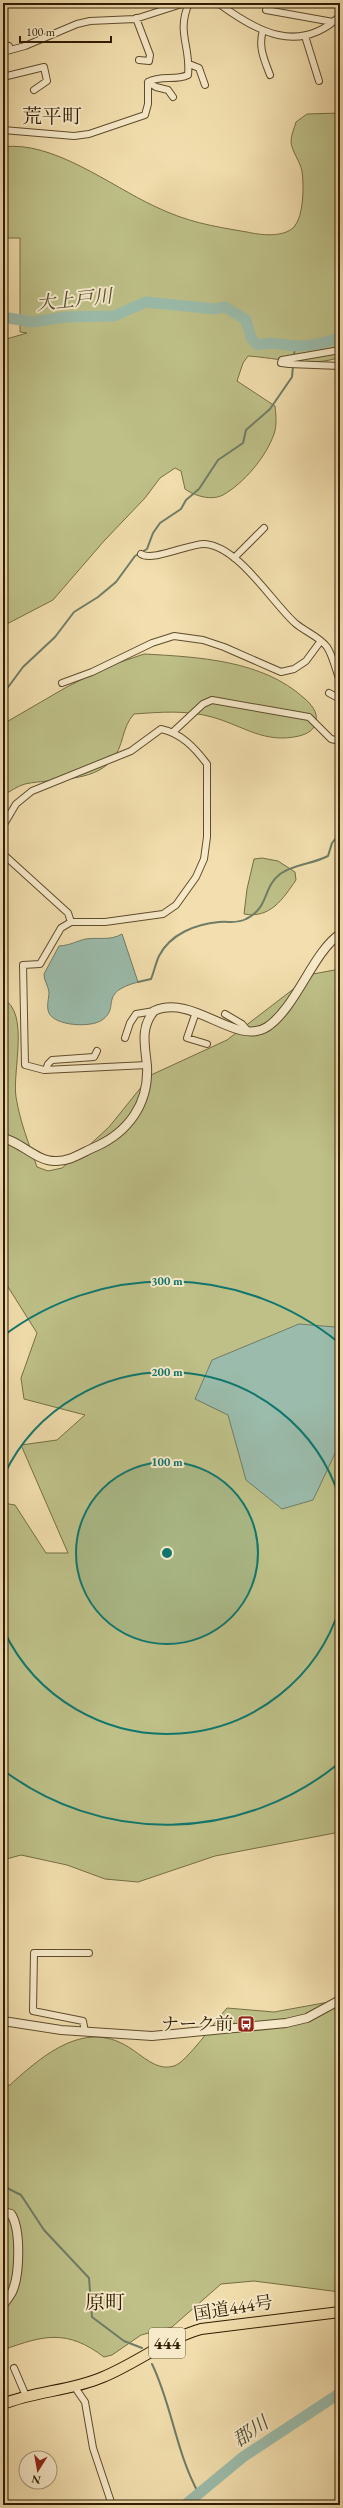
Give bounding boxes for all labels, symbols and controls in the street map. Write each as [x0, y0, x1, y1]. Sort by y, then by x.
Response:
scale bar [20, 18, 111, 44]
text: 100 m [26, 24, 56, 40]
district label: 荒平町 [22, 103, 82, 129]
water label: 大上戸川 [35, 283, 115, 316]
text: 300 m [151, 1273, 183, 1289]
text: 200 m [151, 1364, 183, 1380]
text: 100 m [151, 1454, 183, 1470]
centre of rings [160, 1546, 174, 1560]
place label: ナーク前 [161, 2012, 233, 2035]
bus stop icon: ナーク前 [236, 2014, 256, 2034]
district label: 原町 [85, 2289, 125, 2315]
street label: 国道444号 [192, 2290, 274, 2325]
road number: 444 [149, 2328, 185, 2358]
water label: 郡川 [228, 2409, 275, 2452]
north arrow [18, 2450, 58, 2490]
text: N [30, 2472, 42, 2488]

